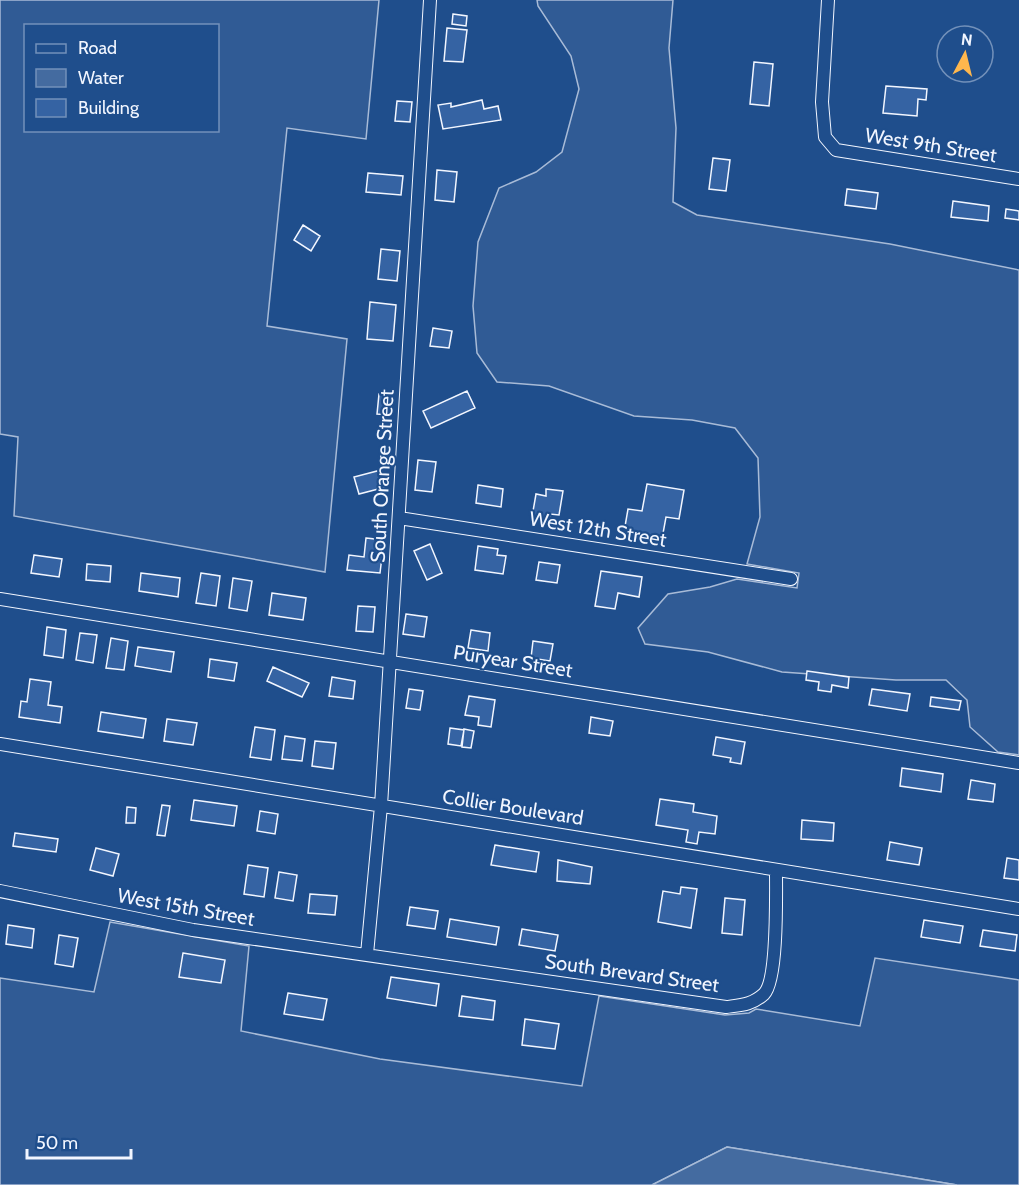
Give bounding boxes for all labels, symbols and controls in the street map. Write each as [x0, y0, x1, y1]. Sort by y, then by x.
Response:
legend [24, 24, 219, 132]
north arrow [935, 24, 995, 84]
text: N [960, 29, 974, 50]
text: Road [78, 37, 117, 59]
text: Water [78, 67, 124, 89]
text: Building [78, 97, 140, 119]
street label: West 9th Street [864, 123, 999, 167]
street label: South Orange Street [365, 388, 399, 563]
street label: West 12th Street [528, 506, 668, 552]
street label: Puryear Street [452, 640, 574, 682]
street label: Collier Boulevard [441, 784, 585, 830]
street label: West 15th Street [116, 883, 257, 931]
street label: South Brevard Street [543, 949, 721, 997]
scale bar [27, 1122, 130, 1160]
text: 50 m [36, 1132, 78, 1154]

